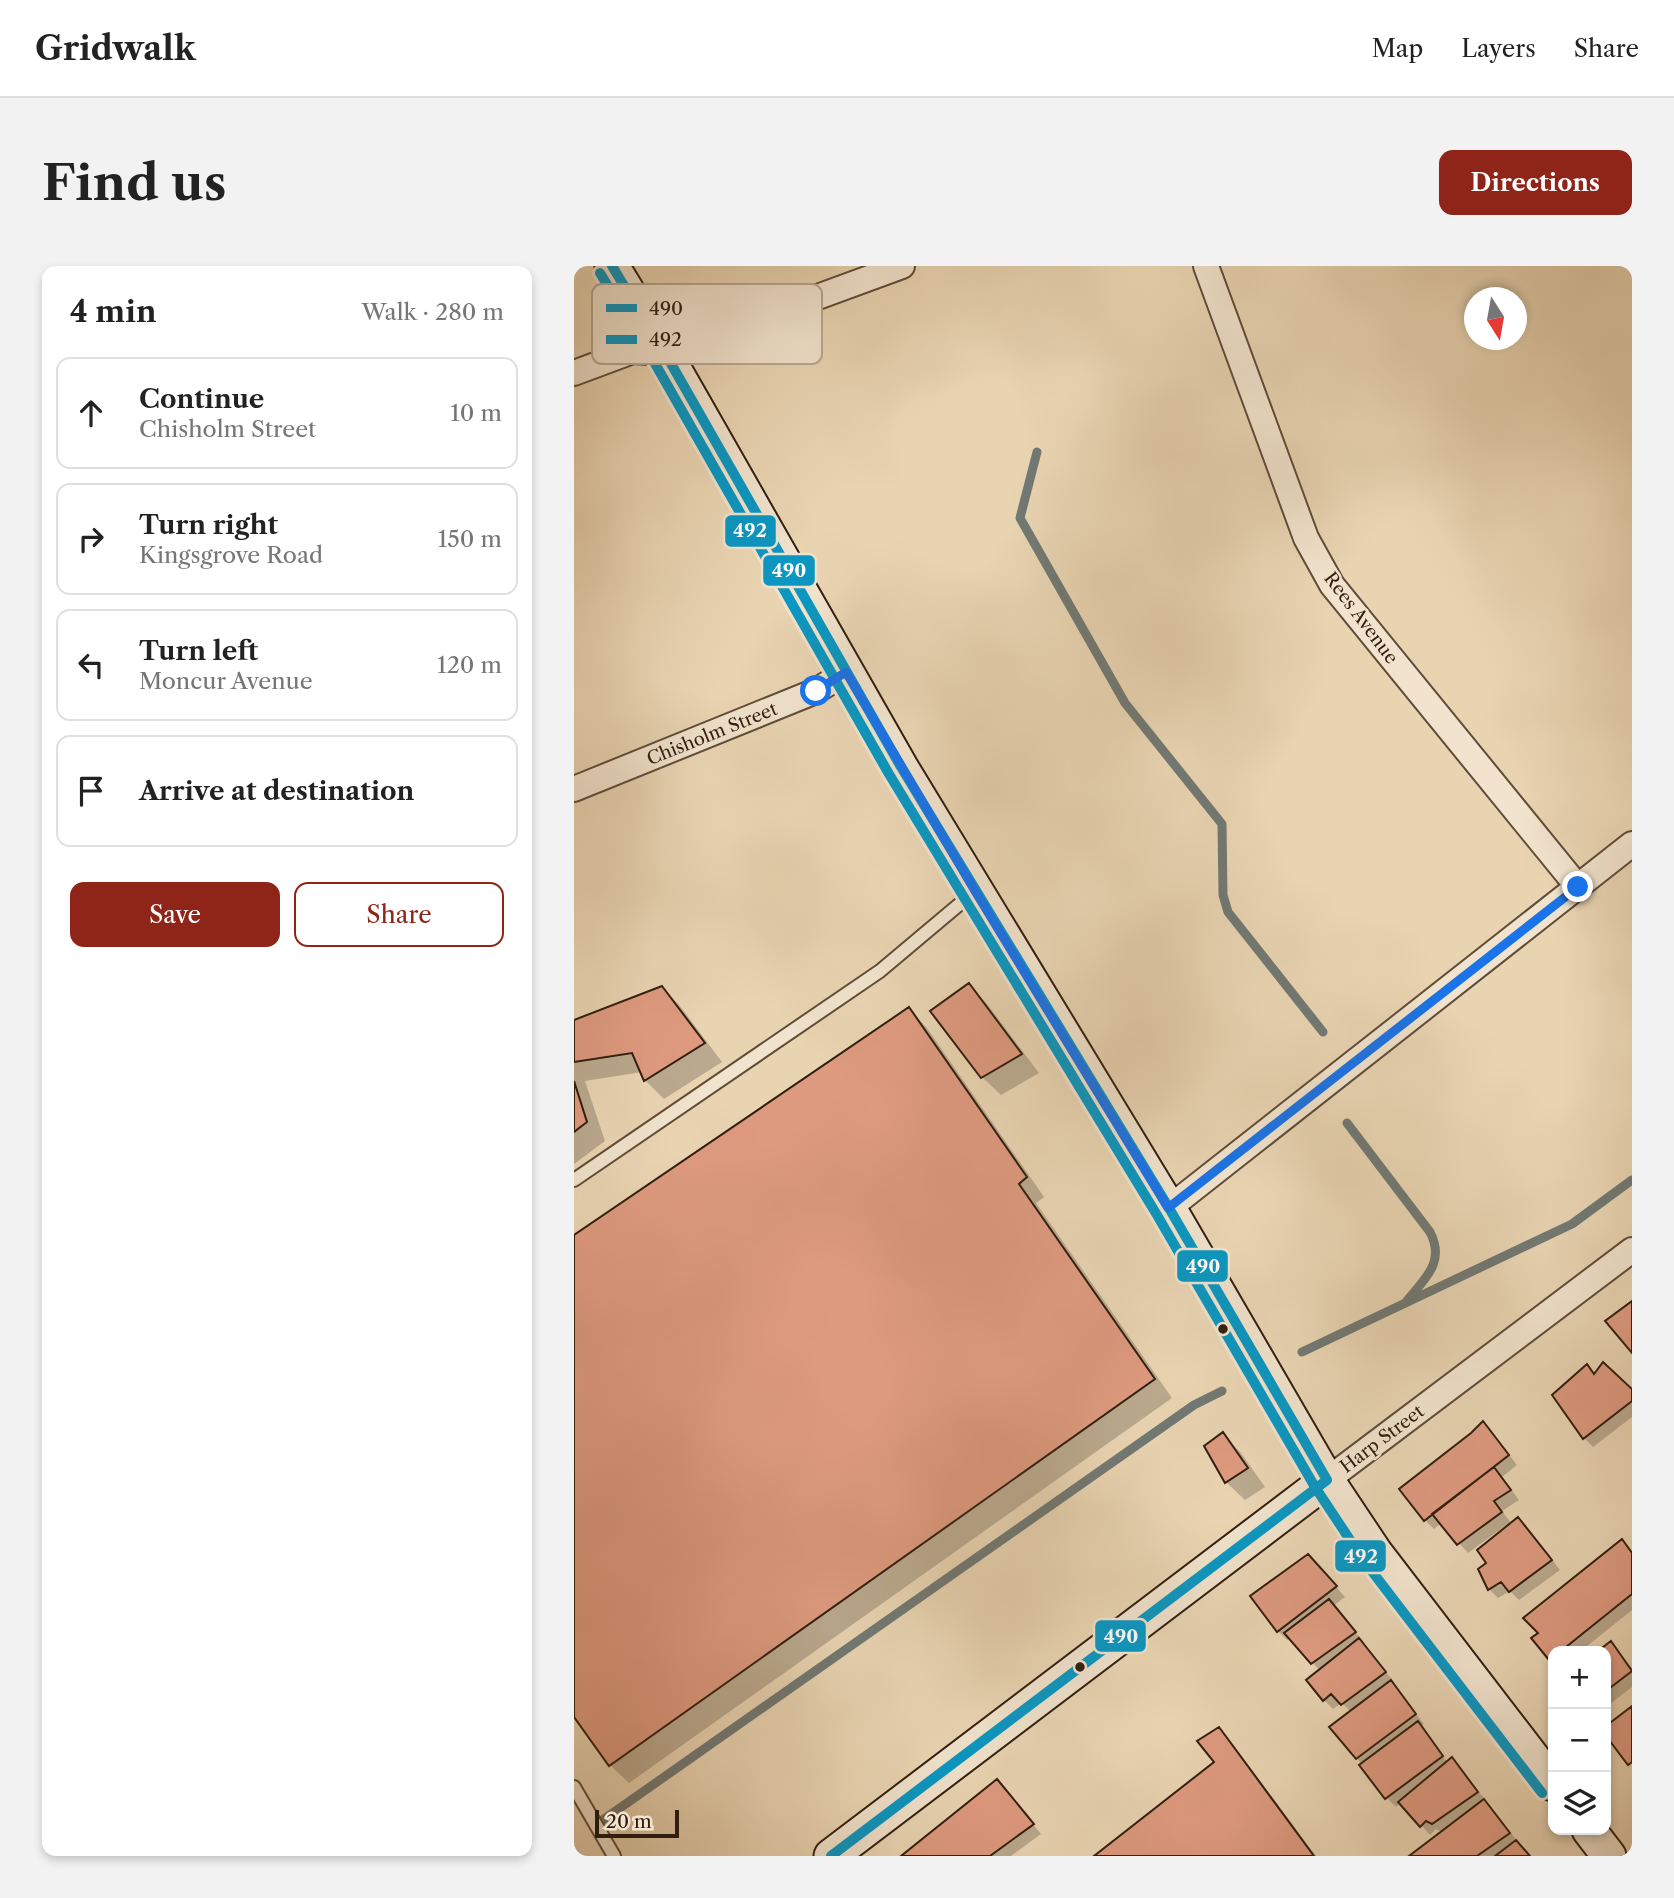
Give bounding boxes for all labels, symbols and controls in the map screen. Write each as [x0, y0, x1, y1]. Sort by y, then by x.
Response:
text: Gridwalk [35, 28, 196, 69]
text: Map [1372, 34, 1423, 63]
text: Layers [1461, 34, 1536, 63]
text: Share [1574, 34, 1639, 63]
button: Directions [1439, 150, 1632, 215]
text: Find us [42, 152, 226, 213]
legend [592, 284, 822, 364]
north arrow [1464, 287, 1527, 350]
text: 4 min [70, 293, 156, 330]
text: 490 [649, 297, 683, 320]
text: Walk · 280 m [361, 298, 504, 326]
text: 492 [649, 328, 682, 351]
text: Continue [139, 383, 264, 415]
icon: ahead [72, 394, 110, 432]
text: 10 m [450, 399, 502, 427]
text: Chisholm Street [139, 415, 316, 443]
text: Turn right [139, 509, 278, 541]
line badge: 492 [724, 514, 777, 548]
text: 492 [733, 519, 767, 542]
icon: right [72, 520, 110, 558]
text: 150 m [438, 525, 502, 553]
text: Kingsgrove Road [139, 541, 323, 569]
line badge: 490 [762, 554, 816, 587]
text: 490 [772, 559, 806, 582]
street label: Rees Avenue [1319, 568, 1403, 668]
text: Turn left [139, 635, 258, 667]
icon: left [72, 646, 110, 684]
text: 120 m [437, 651, 502, 679]
text: Moncur Avenue [139, 667, 313, 695]
route start [800, 675, 831, 706]
street label: Chisholm Street [644, 698, 781, 770]
icon: arrive [72, 772, 110, 810]
text: Arrive at destination [139, 775, 414, 807]
route end [1562, 871, 1593, 902]
button: Save [70, 882, 280, 947]
button: Share [294, 882, 504, 947]
line badge: 490 [1176, 1249, 1229, 1283]
text: 490 [1186, 1255, 1220, 1278]
unlabelled marker [1216, 1322, 1230, 1336]
street label: Harp Street [1336, 1400, 1429, 1478]
line badge: 492 [1334, 1539, 1387, 1573]
text: 492 [1344, 1545, 1378, 1568]
line badge: 490 [1094, 1619, 1147, 1653]
text: 490 [1104, 1625, 1138, 1648]
map controls [1548, 1646, 1611, 1835]
button: + [1548, 1646, 1611, 1709]
unlabelled marker [1073, 1660, 1087, 1674]
button: − [1548, 1709, 1611, 1772]
button: layers [1548, 1772, 1611, 1835]
scale bar [595, 1807, 679, 1839]
text: 20 m [606, 1810, 652, 1833]

